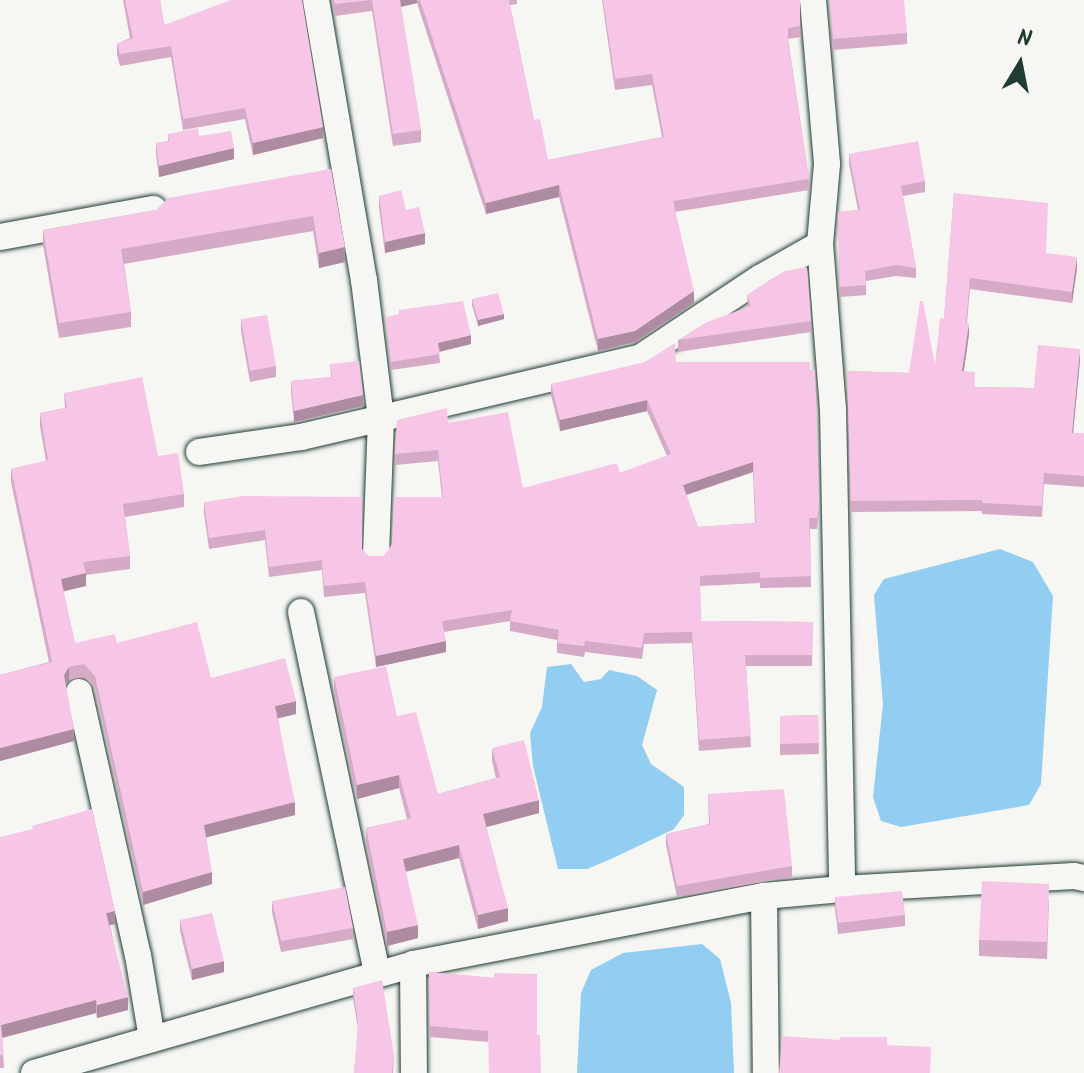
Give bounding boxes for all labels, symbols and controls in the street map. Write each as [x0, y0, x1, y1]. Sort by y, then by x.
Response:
text: N [1014, 21, 1034, 58]
north arrow [980, 24, 1060, 104]

